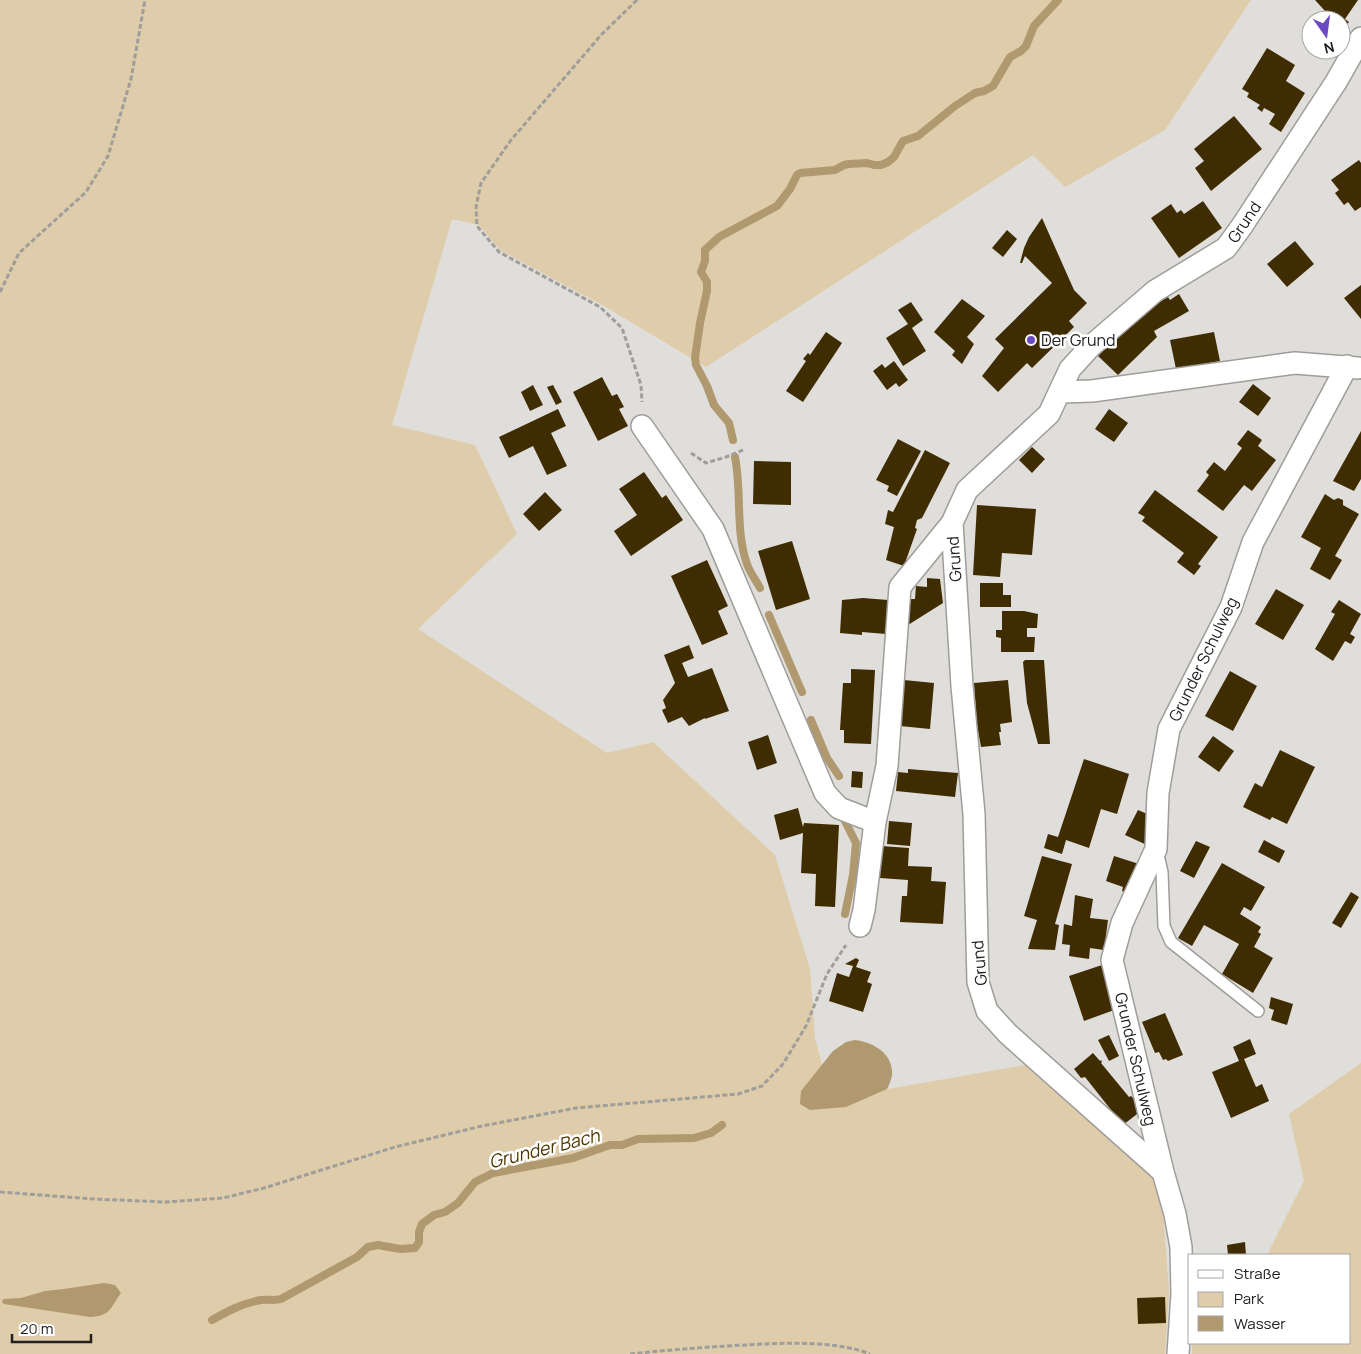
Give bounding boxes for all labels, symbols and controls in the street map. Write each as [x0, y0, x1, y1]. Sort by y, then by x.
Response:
north arrow [1301, 10, 1351, 60]
text: N [1322, 38, 1336, 59]
street label: Grund [1222, 197, 1266, 247]
place label: Der Grund [1041, 329, 1116, 351]
marker: Der Grund [1025, 334, 1037, 346]
street label: Grund [941, 536, 967, 582]
street label: Grunder Schulweg [1163, 593, 1243, 725]
street label: Grund [966, 939, 992, 987]
street label: Grunder Schulweg [1110, 990, 1162, 1128]
water label: Grunder Bach [486, 1122, 603, 1173]
legend [1188, 1254, 1351, 1344]
text: Straße [1234, 1263, 1281, 1284]
text: Park [1234, 1288, 1264, 1309]
scale bar [12, 1312, 91, 1344]
text: Wasser [1234, 1313, 1286, 1334]
text: 20 m [20, 1318, 53, 1339]

